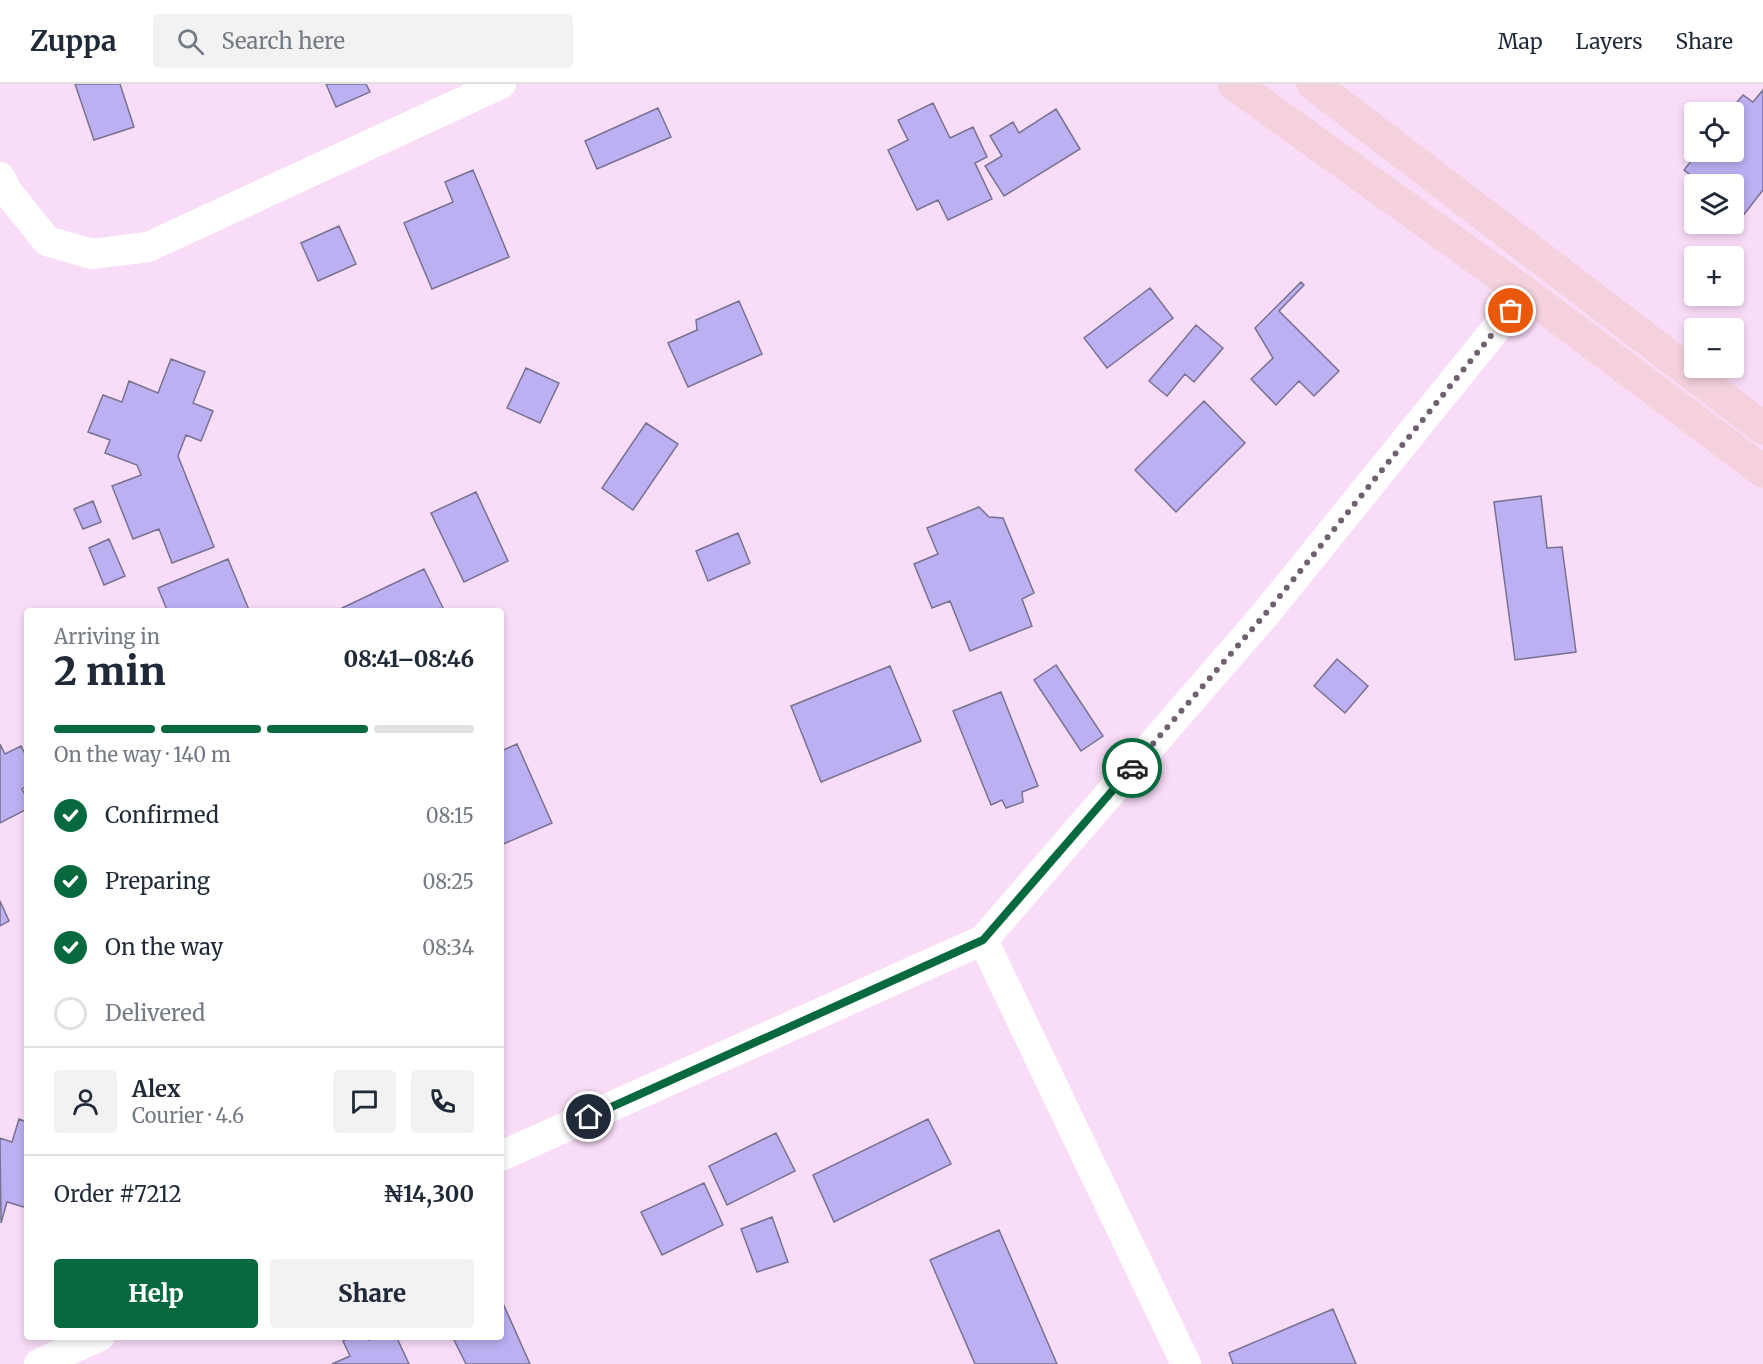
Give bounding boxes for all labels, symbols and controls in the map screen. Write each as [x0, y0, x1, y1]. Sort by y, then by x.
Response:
search box [153, 14, 573, 68]
text: Zuppa [30, 23, 117, 59]
icon: search [174, 25, 207, 58]
text: Search here [222, 27, 345, 55]
text: Map [1498, 28, 1543, 55]
text: Layers [1576, 28, 1643, 55]
text: Share [1676, 28, 1733, 55]
map controls [1684, 102, 1744, 378]
button: locate [1684, 102, 1744, 162]
button: layers [1684, 174, 1744, 234]
button: + [1684, 246, 1744, 306]
pin [1485, 285, 1536, 336]
icon: bag [1494, 294, 1527, 327]
button: − [1684, 318, 1744, 378]
text: Arriving in [54, 624, 160, 649]
text: 08:41–08:46 [344, 645, 474, 673]
text: 2 min [54, 647, 166, 696]
courier [1102, 738, 1162, 798]
text: On the way · 140 m [54, 742, 231, 767]
icon: car [1116, 752, 1149, 785]
icon: check [54, 799, 87, 832]
text: Confirmed [105, 801, 219, 829]
text: 08:15 [426, 803, 474, 828]
icon: check [54, 865, 87, 898]
text: Preparing [105, 867, 210, 895]
text: 08:25 [422, 869, 474, 894]
icon: check [54, 931, 87, 964]
text: On the way [105, 933, 223, 961]
text: 08:34 [422, 935, 474, 960]
text: Delivered [105, 999, 205, 1027]
button: person [54, 1070, 117, 1133]
button: chat [333, 1070, 396, 1133]
button: phone [411, 1070, 474, 1133]
text: Alex [132, 1075, 181, 1103]
pin [563, 1091, 614, 1142]
icon: home [572, 1100, 605, 1133]
text: Courier · 4.6 [132, 1103, 244, 1128]
text: Order #7212 [54, 1180, 181, 1208]
text: ₦14,300 [383, 1180, 474, 1208]
button: Help [54, 1259, 258, 1328]
button: Share [270, 1259, 474, 1328]

